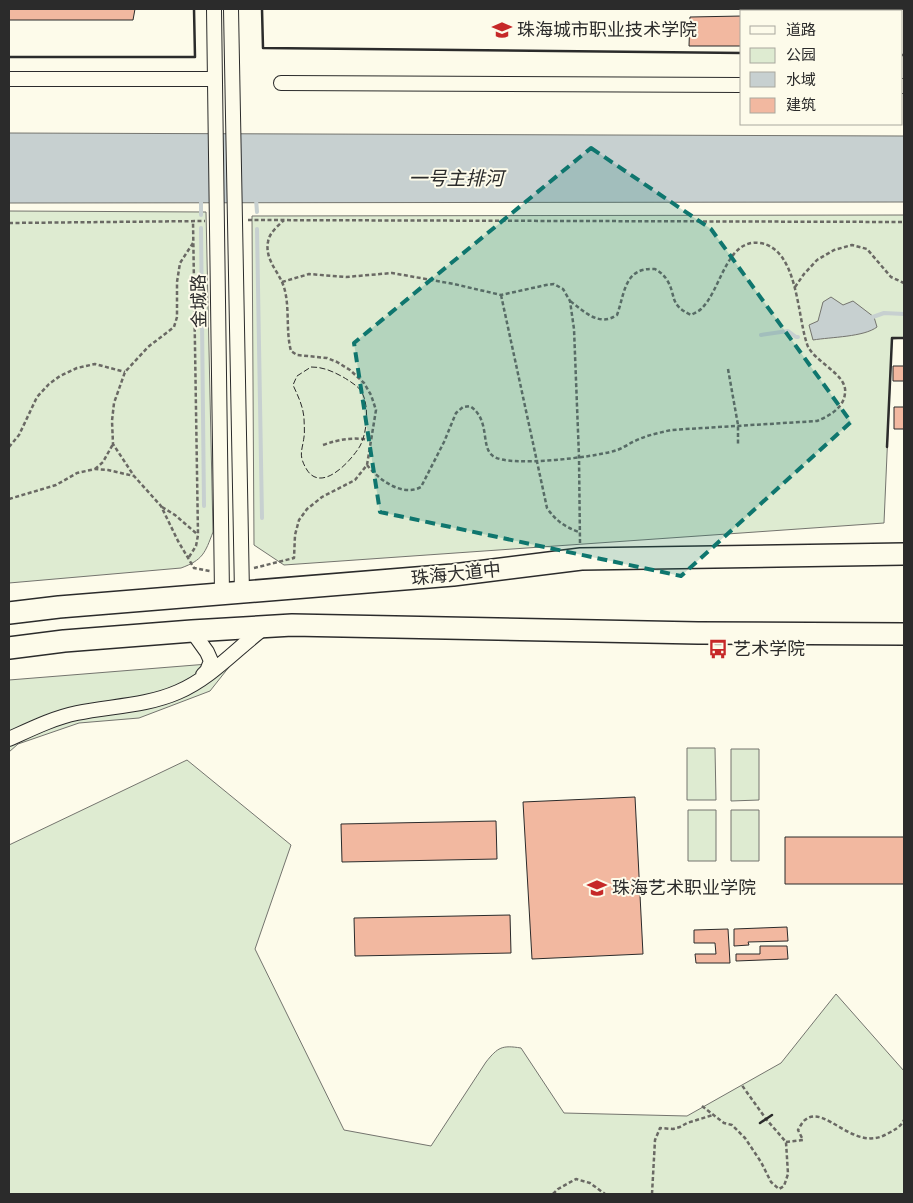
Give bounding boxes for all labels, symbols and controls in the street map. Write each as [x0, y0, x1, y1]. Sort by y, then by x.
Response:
legend [740, 10, 903, 125]
place label: 珠海城市职业技术学院 [517, 17, 697, 42]
school or university icon: 珠海城市职业技术学院 [491, 19, 513, 41]
text: 道路 [786, 19, 816, 40]
text: 公园 [786, 44, 816, 65]
text: 水域 [786, 69, 816, 90]
text: 建筑 [786, 94, 816, 115]
water label: 一号主排河 [408, 165, 507, 192]
street label: 金城路 [186, 274, 211, 328]
street label: 珠海大道中 [410, 556, 502, 591]
place label: 艺术学院 [733, 636, 805, 661]
bus stop icon: 艺术学院 [707, 638, 729, 660]
place label: 珠海艺术职业学院 [612, 875, 756, 900]
school or university icon: 珠海艺术职业学院 [586, 877, 608, 899]

